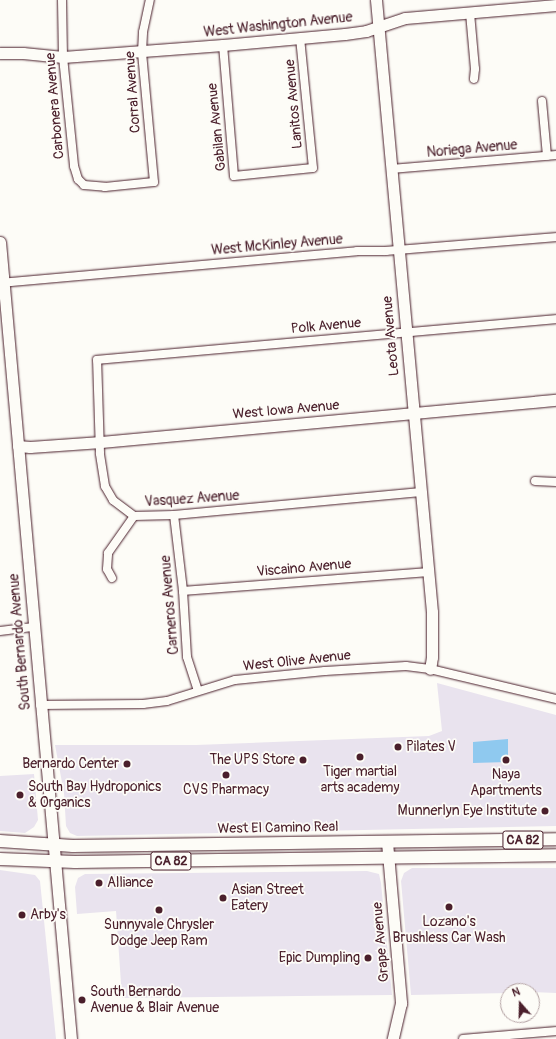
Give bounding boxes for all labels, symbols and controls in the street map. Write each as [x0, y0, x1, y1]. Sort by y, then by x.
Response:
street label: West Washington Avenue [203, 9, 353, 41]
street label: Corral Avenue [122, 50, 144, 134]
street label: Carbonera Avenue [42, 52, 68, 160]
street label: Lanitos Avenue [282, 58, 306, 150]
street label: Gabilan Avenue [204, 82, 230, 172]
street label: Noriega Avenue [426, 137, 518, 161]
street label: West McKinley Avenue [211, 231, 343, 259]
street label: Leota Avenue [379, 295, 403, 377]
street label: Polk Avenue [290, 315, 362, 337]
street label: West Iowa Avenue [232, 397, 340, 423]
street label: Vasquez Avenue [144, 487, 240, 511]
street label: Carneros Avenue [157, 555, 183, 655]
street label: Viscaino Avenue [256, 555, 352, 581]
street label: South Bernardo Avenue [6, 573, 34, 711]
street label: West Olive Avenue [242, 647, 352, 675]
place label: Pilates V [406, 739, 456, 755]
marker: Pilates V [393, 742, 403, 752]
place label: The UPS Store [210, 752, 295, 768]
marker: Tiger martial arts academy [355, 752, 365, 762]
marker: The UPS Store [298, 755, 308, 765]
marker: Naya Apartments [501, 755, 511, 765]
place label: Bernardo Center [22, 756, 119, 772]
marker: Bernardo Center [122, 759, 132, 769]
place label: Tiger martial arts academy [321, 764, 399, 796]
place label: Naya Apartments [470, 767, 542, 800]
marker: CVS Pharmacy [221, 770, 231, 780]
place label: South Bay Hydroponics & Organics [28, 779, 161, 812]
place label: CVS Pharmacy [183, 782, 269, 798]
marker: South Bay Hydroponics & Organics [15, 790, 25, 800]
place label: Munnerlyn Eye Institute [398, 803, 537, 819]
marker: Munnerlyn Eye Institute [540, 806, 550, 816]
street label: West El Camino Real [217, 819, 339, 837]
road number: CA 82 [502, 829, 544, 851]
road number: CA 82 [150, 850, 192, 872]
place label: Alliance [107, 875, 153, 891]
marker: Alliance [94, 878, 104, 888]
place label: Asian Street Eatery [231, 882, 304, 914]
marker: Asian Street Eatery [218, 893, 228, 903]
street label: Grape Avenue [369, 901, 393, 983]
marker: Lozano's Brushless Car Wash [444, 902, 454, 912]
marker: Sunnyvale Chrysler Dodge Jeep Ram [154, 905, 164, 915]
place label: Arby's [30, 907, 66, 923]
marker: Arby's [17, 910, 27, 920]
place label: Lozano's Brushless Car Wash [392, 914, 506, 946]
place label: Sunnyvale Chrysler Dodge Jeep Ram [104, 917, 214, 950]
place label: Epic Dumpling [279, 950, 360, 966]
marker: Epic Dumpling [363, 953, 373, 963]
north arrow [500, 983, 540, 1023]
place label: South Bernardo Avenue & Blair Avenue [90, 984, 219, 1016]
text: N [510, 985, 522, 1000]
marker: South Bernardo Avenue & Blair Avenue [77, 995, 87, 1005]

